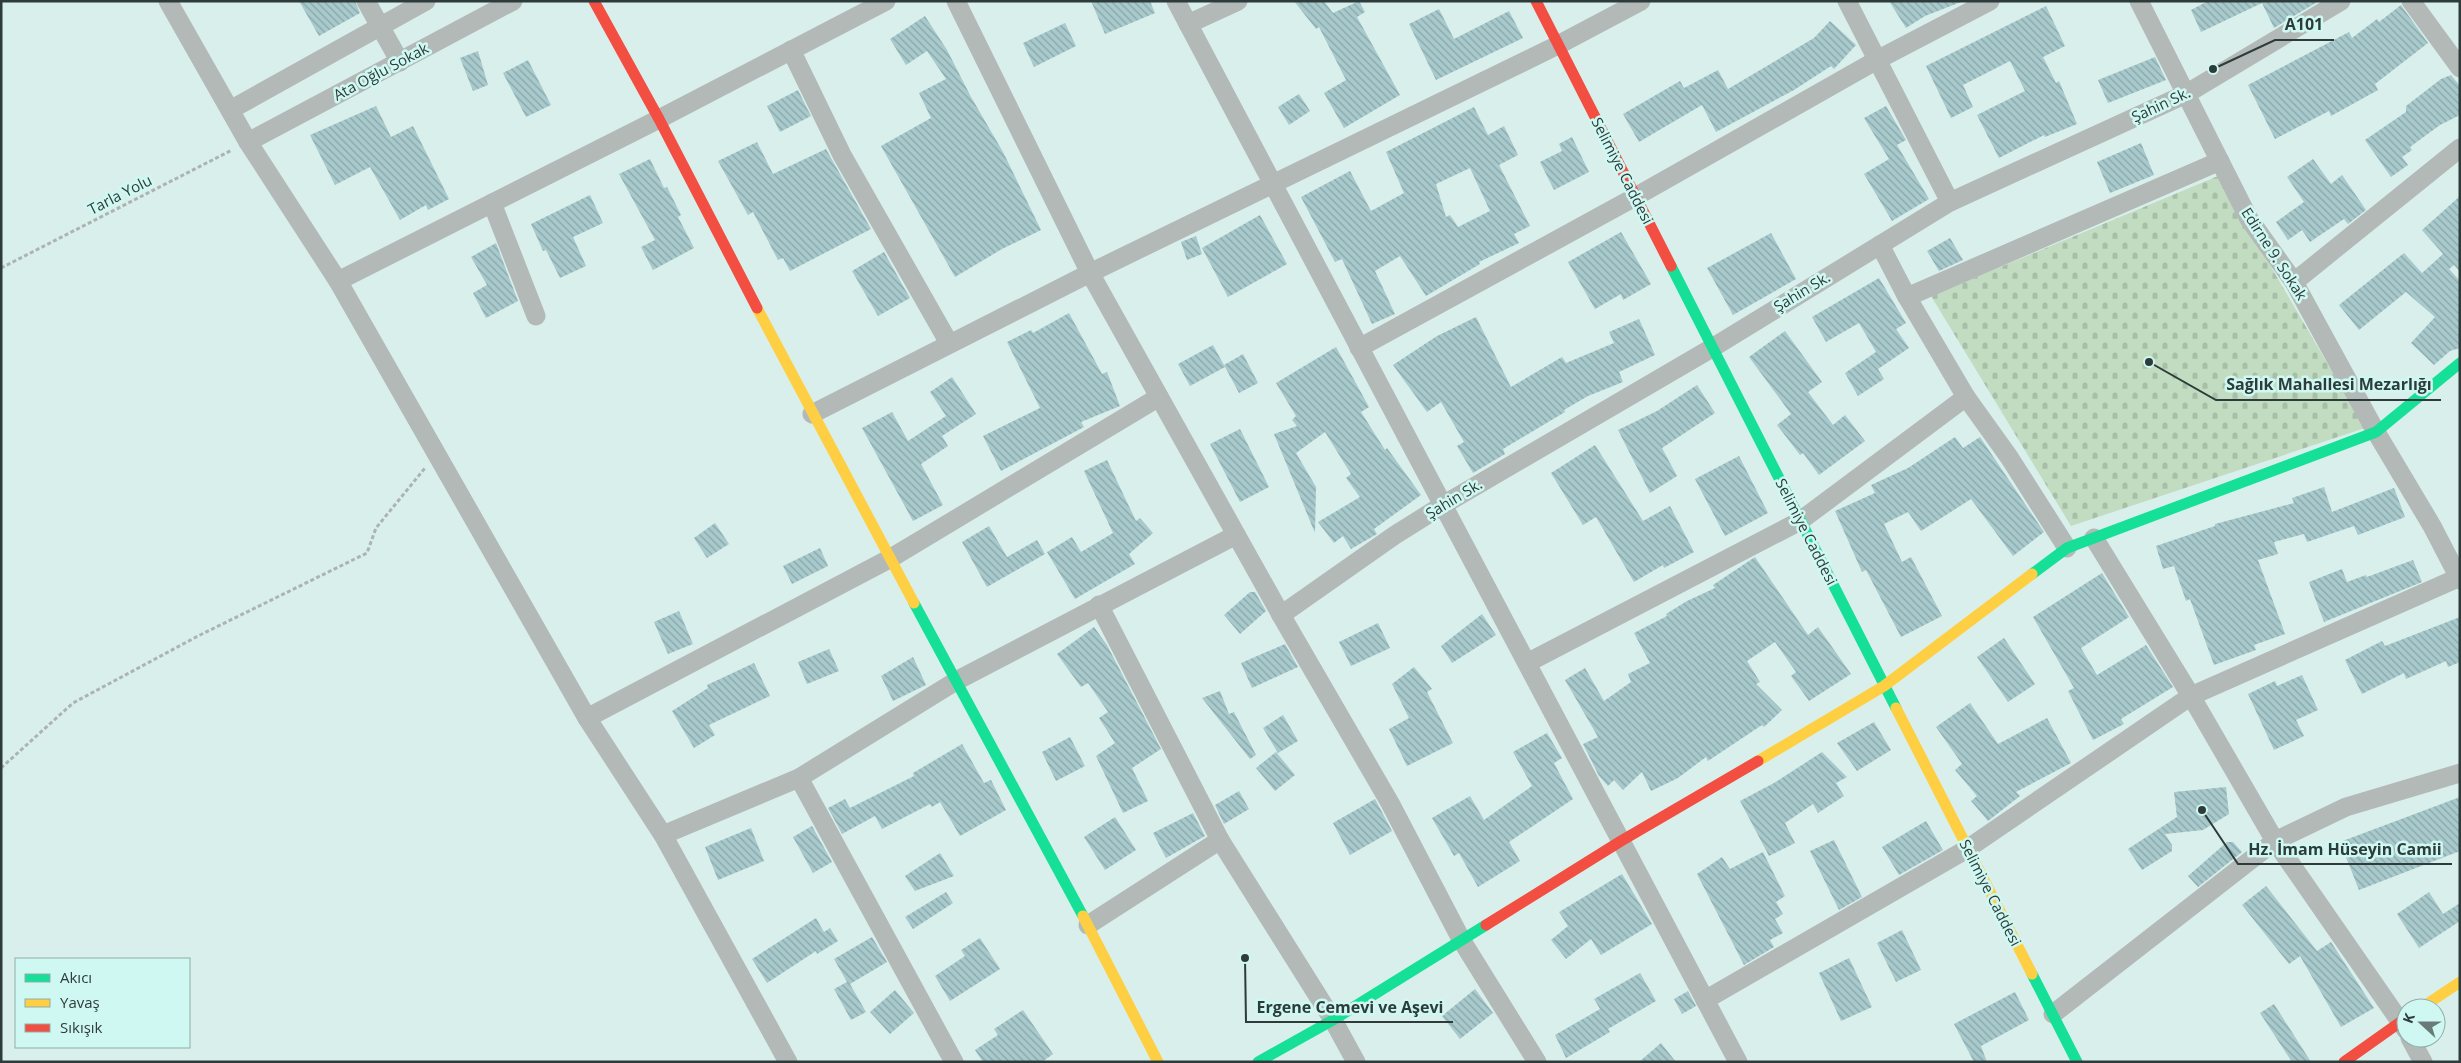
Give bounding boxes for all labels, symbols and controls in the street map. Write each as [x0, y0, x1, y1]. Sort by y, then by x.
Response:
callout: A101 [2275, 9, 2334, 40]
text: A101 [2285, 13, 2323, 35]
street label: Ata Oğlu Sokak [329, 38, 432, 105]
street label: Şahin Sk. [2128, 82, 2193, 126]
street label: Selimiye Caddesi [1587, 114, 1658, 227]
street label: Tarla Yolu [84, 170, 155, 219]
street label: Edirne 9. Sokak [2237, 203, 2312, 304]
street label: Şahin Sk. [1769, 266, 1834, 316]
callout: Sağlık Mahallesi Mezarlığı [2216, 369, 2441, 400]
text: Sağlık Mahallesi Mezarlığı [2226, 373, 2432, 395]
street label: Şahin Sk. [1421, 473, 1486, 523]
street label: Selimiye Caddesi [1771, 475, 1842, 588]
callout: Hz. İmam Hüseyin Camii [2238, 833, 2452, 864]
street label: Selimiye Caddesi [1955, 836, 2026, 949]
text: Hz. İmam Hüseyin Camii [2248, 838, 2442, 860]
legend [15, 958, 190, 1048]
text: Akıcı [60, 967, 92, 987]
callout: Ergene Cemevi ve Aşevi [1246, 991, 1453, 1022]
text: Yavaş [60, 992, 100, 1012]
text: Ergene Cemevi ve Aşevi [1257, 996, 1443, 1018]
north arrow [2396, 998, 2446, 1048]
text: K [2398, 1010, 2419, 1026]
text: Sıkışık [60, 1017, 103, 1037]

